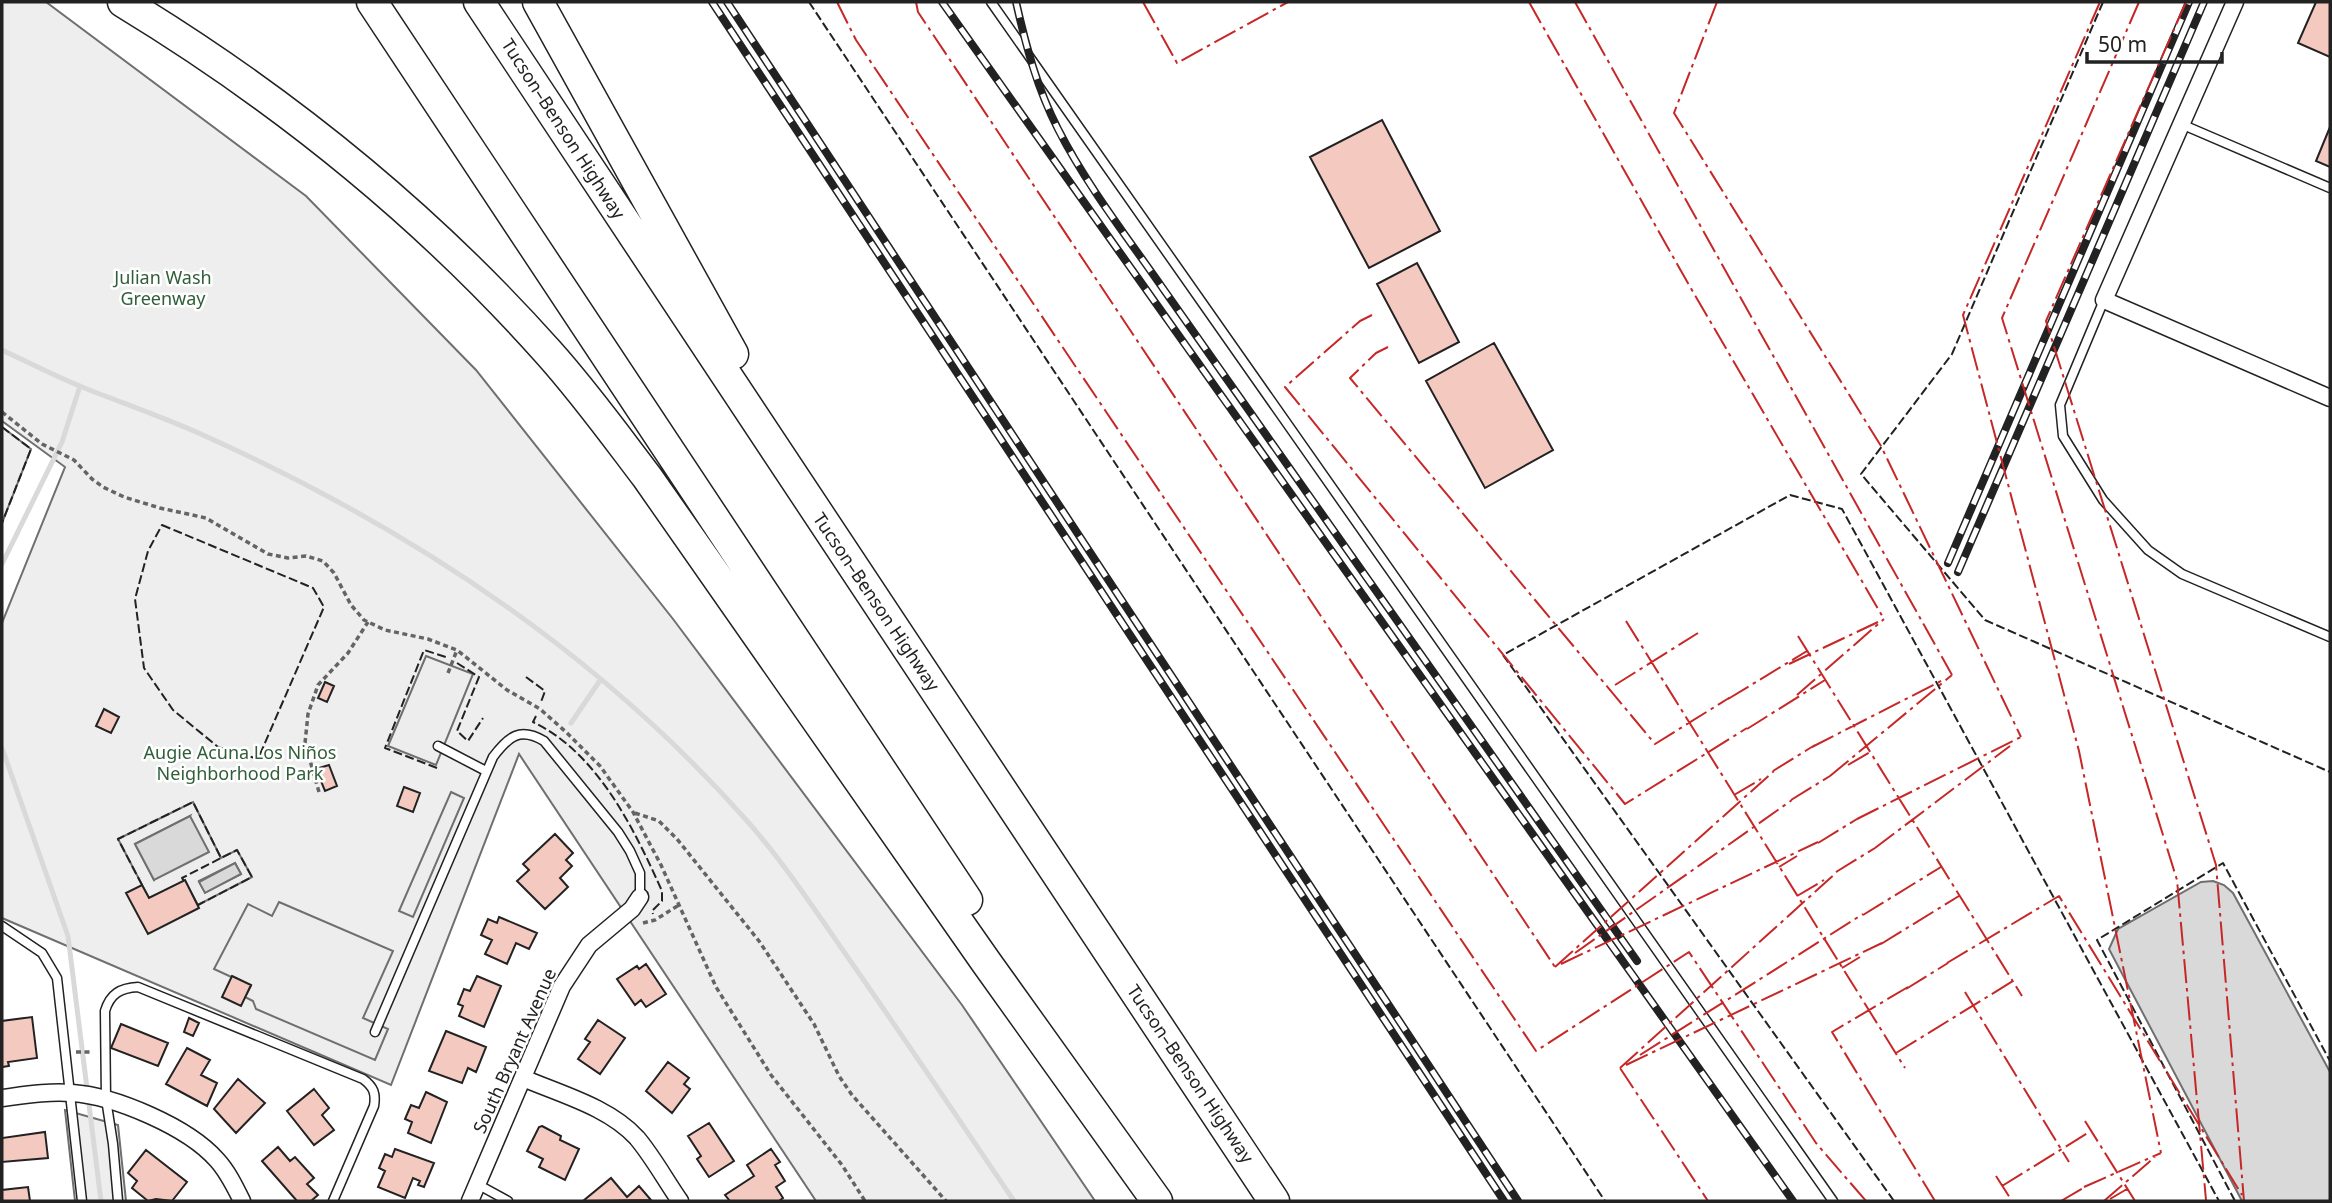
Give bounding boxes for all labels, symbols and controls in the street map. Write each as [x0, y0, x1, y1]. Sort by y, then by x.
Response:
scale bar [2087, 21, 2222, 65]
text: 50 m [2098, 30, 2147, 58]
street label: Tucson–Benson Highway [496, 34, 632, 224]
park label: Julian Wash Greenway [112, 265, 212, 310]
street label: Tucson–Benson Highway [808, 508, 946, 696]
park label: Augie Acuna Los Niños Neighborhood Park [144, 740, 336, 785]
street label: South Bryant Avenue [467, 964, 561, 1137]
street label: Tucson–Benson Highway [1122, 980, 1260, 1168]

